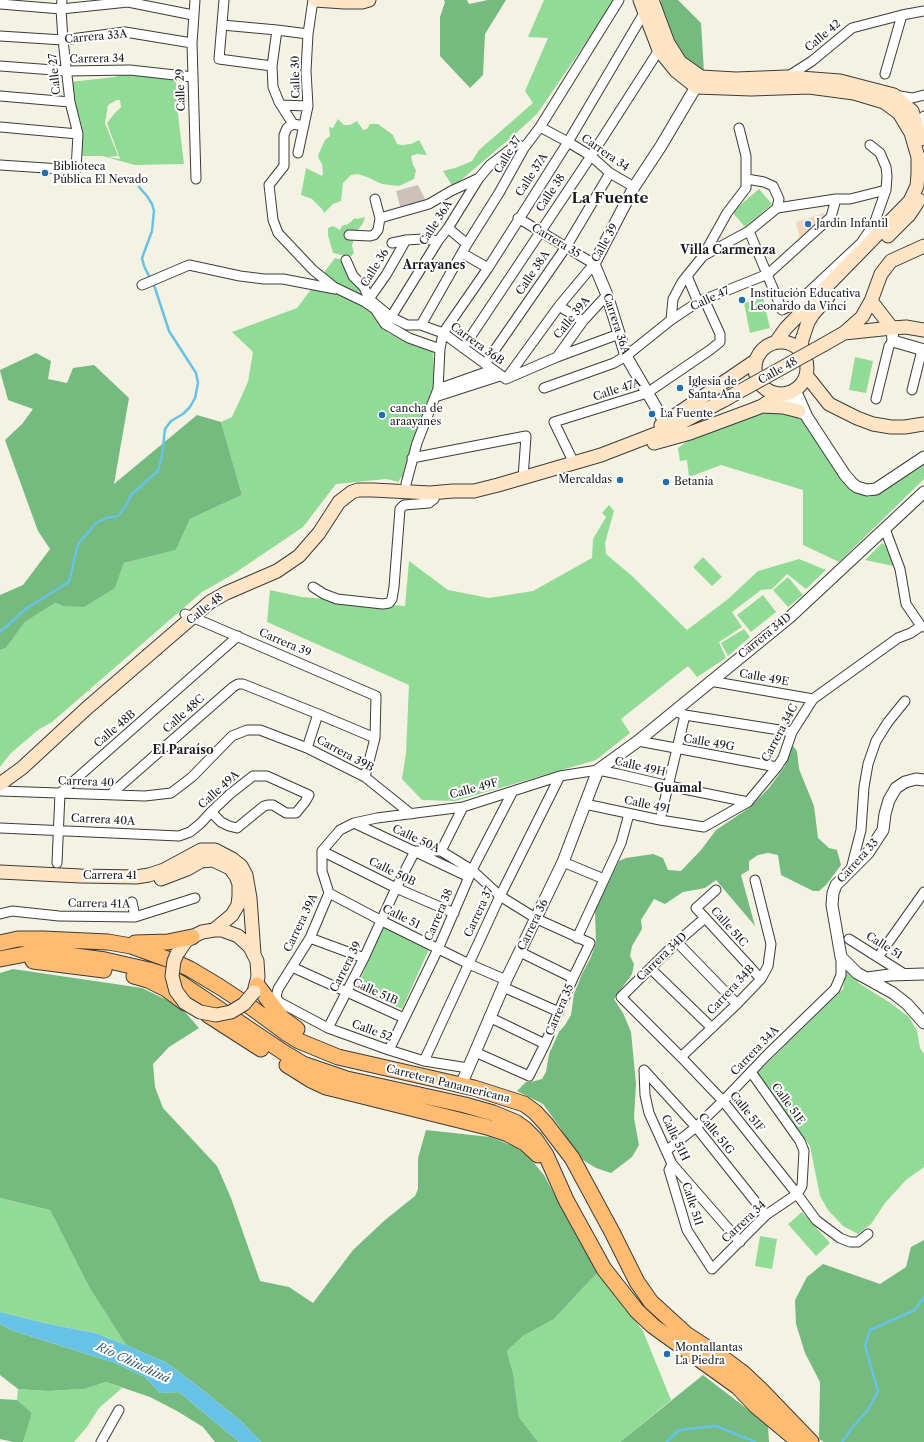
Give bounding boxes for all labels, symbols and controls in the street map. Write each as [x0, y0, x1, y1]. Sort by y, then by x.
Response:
street label: Calle 42 [802, 17, 844, 55]
street label: Carrera 33A [64, 28, 128, 46]
street label: Carrera 34 [69, 52, 125, 66]
street label: Calle 27 [46, 53, 64, 95]
street label: Calle 30 [289, 55, 303, 99]
street label: Calle 29 [174, 68, 188, 112]
street label: Carrera 34 [579, 132, 631, 174]
street label: Calle 37 [492, 134, 524, 176]
street label: Calle 37A [513, 151, 551, 199]
place label: Biblioteca Pública El Nevado [53, 160, 148, 186]
marker: Biblioteca Pública El Nevado [40, 168, 50, 178]
street label: Calle 38 [534, 172, 568, 214]
district label: La Fuente [571, 190, 649, 208]
street label: Calle 36A [417, 198, 455, 248]
place label: Jardín Infantil [816, 217, 888, 231]
marker: Jardín Infantil [803, 219, 813, 229]
street label: Carrera 35 [529, 221, 583, 261]
street label: Calle 39 [589, 221, 621, 265]
district label: Villa Carmenza [680, 244, 776, 258]
street label: Calle 36 [358, 247, 392, 289]
street label: Calle 38A [513, 248, 553, 298]
district label: Arrayanes [403, 259, 465, 273]
street label: Calle 47 [688, 284, 732, 314]
place label: Institución Educativa Leonardo da Vinci [750, 287, 861, 313]
street label: Carrera 36A [600, 292, 632, 356]
street label: Calle 39A [551, 294, 593, 342]
marker: Institución Educativa Leonardo da Vinci [737, 295, 747, 305]
street label: Carrera 36B [448, 320, 506, 368]
street label: Calle 48 [756, 355, 800, 387]
place label: Iglesia de Santa Ana [688, 375, 741, 401]
street label: Calle 47A [591, 376, 643, 404]
marker: Iglesia de Santa Ana [675, 383, 685, 393]
place label: cancha de araayanes [390, 402, 443, 428]
place label: La Fuente [660, 407, 713, 421]
marker: La Fuente [647, 409, 657, 419]
marker: cancha de araayanes [377, 410, 387, 420]
place label: Mercaldas [558, 473, 612, 487]
marker: Mercaldas [615, 475, 625, 485]
place label: Betania [674, 475, 714, 489]
marker: Betania [661, 477, 671, 487]
street label: Calle 48 [184, 591, 226, 627]
street label: Carrera 34D [736, 611, 794, 661]
street label: Carrera 39 [257, 626, 313, 660]
street label: Calle 49E [738, 667, 790, 689]
street label: Calle 48C [161, 692, 207, 736]
street label: Carrera 34C [759, 702, 801, 764]
street label: Calle 48B [92, 707, 138, 751]
street label: Calle 49G [682, 732, 736, 754]
street label: Carrera 39B [314, 733, 376, 775]
district label: El Paraíso [152, 744, 214, 758]
street label: Calle 49H [613, 755, 667, 779]
street label: Calle 49A [196, 768, 242, 812]
street label: Carrera 40 [58, 774, 114, 790]
street label: Calle 49F [448, 776, 500, 802]
district label: Guamal [654, 782, 702, 796]
street label: Calle 49I [623, 794, 671, 816]
street label: Carrera 40A [71, 812, 135, 828]
street label: Calle 50A [390, 822, 442, 856]
street label: Carrera 33 [835, 836, 881, 886]
street label: Calle 50B [366, 855, 418, 889]
street label: Carrera 41 [83, 869, 137, 883]
street label: Carrera 37 [462, 885, 496, 939]
street label: Carrera 38 [422, 887, 456, 943]
street label: Carrera 39A [281, 892, 321, 954]
street label: Carrera 41A [68, 897, 130, 911]
street label: Carrera 36 [515, 897, 551, 953]
street label: Calle 51 [380, 902, 422, 932]
street label: Calle 51C [708, 904, 750, 950]
street label: Carrera 34D [634, 930, 690, 984]
street label: Calle 51 [863, 930, 905, 962]
street label: Carrera 39 [328, 939, 364, 995]
street label: Carrera 34B [705, 962, 757, 1018]
street label: Calle 51B [350, 976, 400, 1008]
street label: Carrera 35 [543, 982, 577, 1038]
street label: Calle 52 [350, 1018, 394, 1044]
street label: Carrera 34A [728, 1024, 782, 1078]
street label: Carretera Panamericana [385, 1062, 511, 1106]
street label: Calle 51E [769, 1081, 807, 1127]
street label: Calle 51F [727, 1089, 767, 1135]
street label: Calle 51G [695, 1111, 737, 1157]
street label: Calle 51H [658, 1113, 692, 1163]
street label: Calle 51I [679, 1181, 705, 1227]
street label: Carrera 34 [719, 1198, 769, 1246]
water label: Río Chinchiná [94, 1340, 172, 1386]
place label: Montallantas La Piedra [675, 1341, 743, 1367]
marker: Montallantas La Piedra [662, 1349, 672, 1359]

